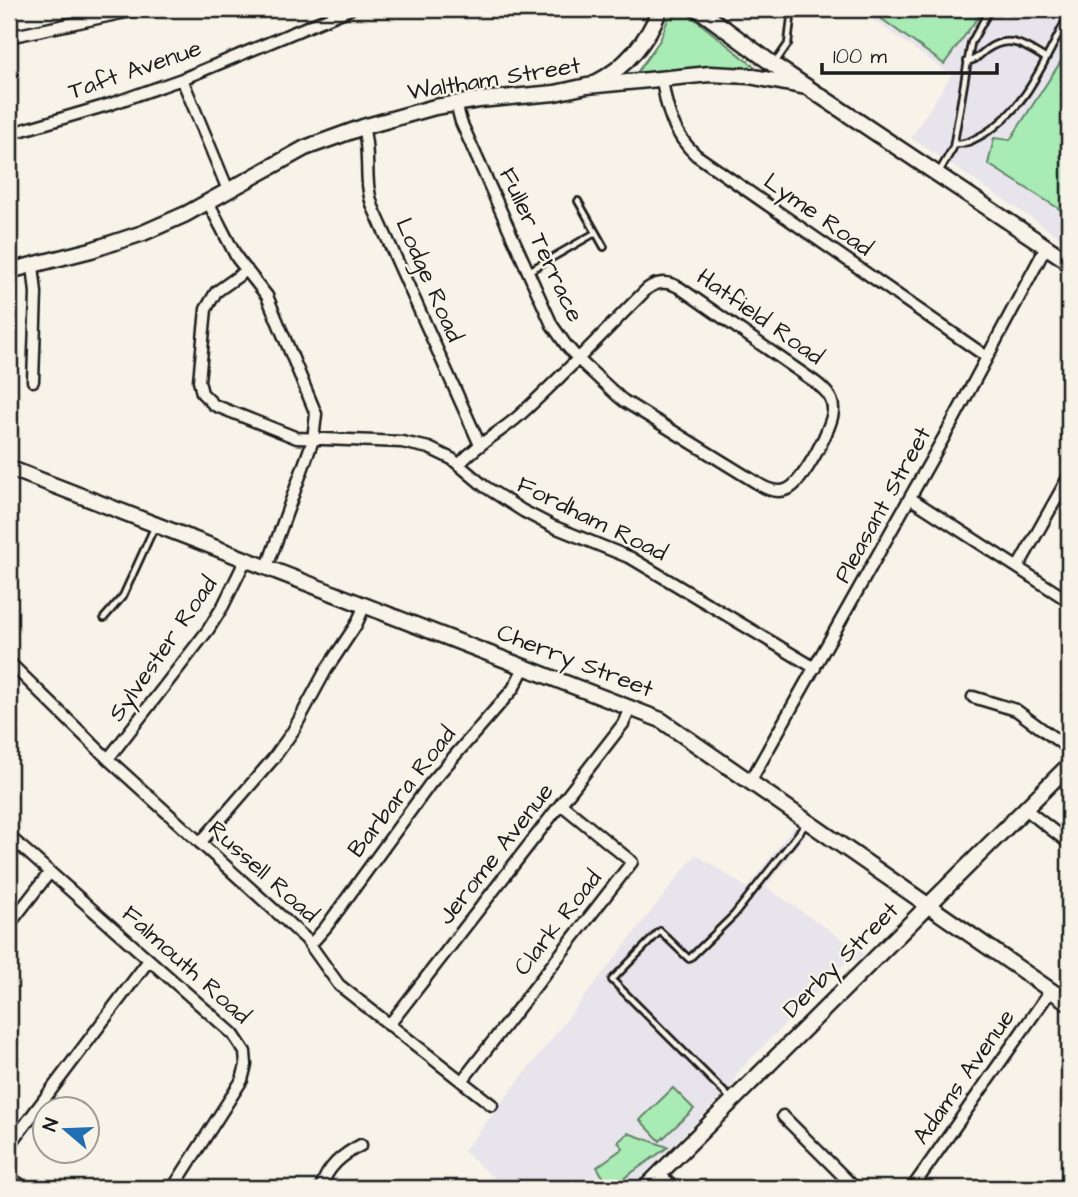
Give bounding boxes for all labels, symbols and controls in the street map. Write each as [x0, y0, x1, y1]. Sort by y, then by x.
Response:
street label: Taft Avenue [64, 31, 206, 109]
scale bar [822, 32, 998, 76]
text: 100 m [833, 42, 888, 71]
street label: Waltham Street [405, 49, 583, 109]
street label: Fuller Terrace [490, 162, 592, 328]
street label: Lyme Road [756, 165, 879, 266]
street label: Lodge Road [386, 213, 471, 348]
street label: Hatfield Road [690, 261, 830, 373]
street label: Pleasant Street [826, 420, 940, 589]
street label: Fordham Road [511, 468, 673, 570]
street label: Sylvester Road [100, 569, 227, 729]
street label: Cherry Street [491, 616, 658, 708]
street label: Barbara Road [340, 719, 464, 865]
street label: Jerome Avenue [430, 776, 562, 932]
street label: Russell Road [200, 813, 326, 931]
street label: Clark Road [506, 863, 610, 983]
street label: Derby Street [775, 894, 908, 1027]
street label: Falmouth Road [114, 898, 258, 1032]
street label: Adams Avenue [905, 1002, 1023, 1152]
north arrow [32, 1096, 102, 1166]
text: N [37, 1115, 66, 1135]

